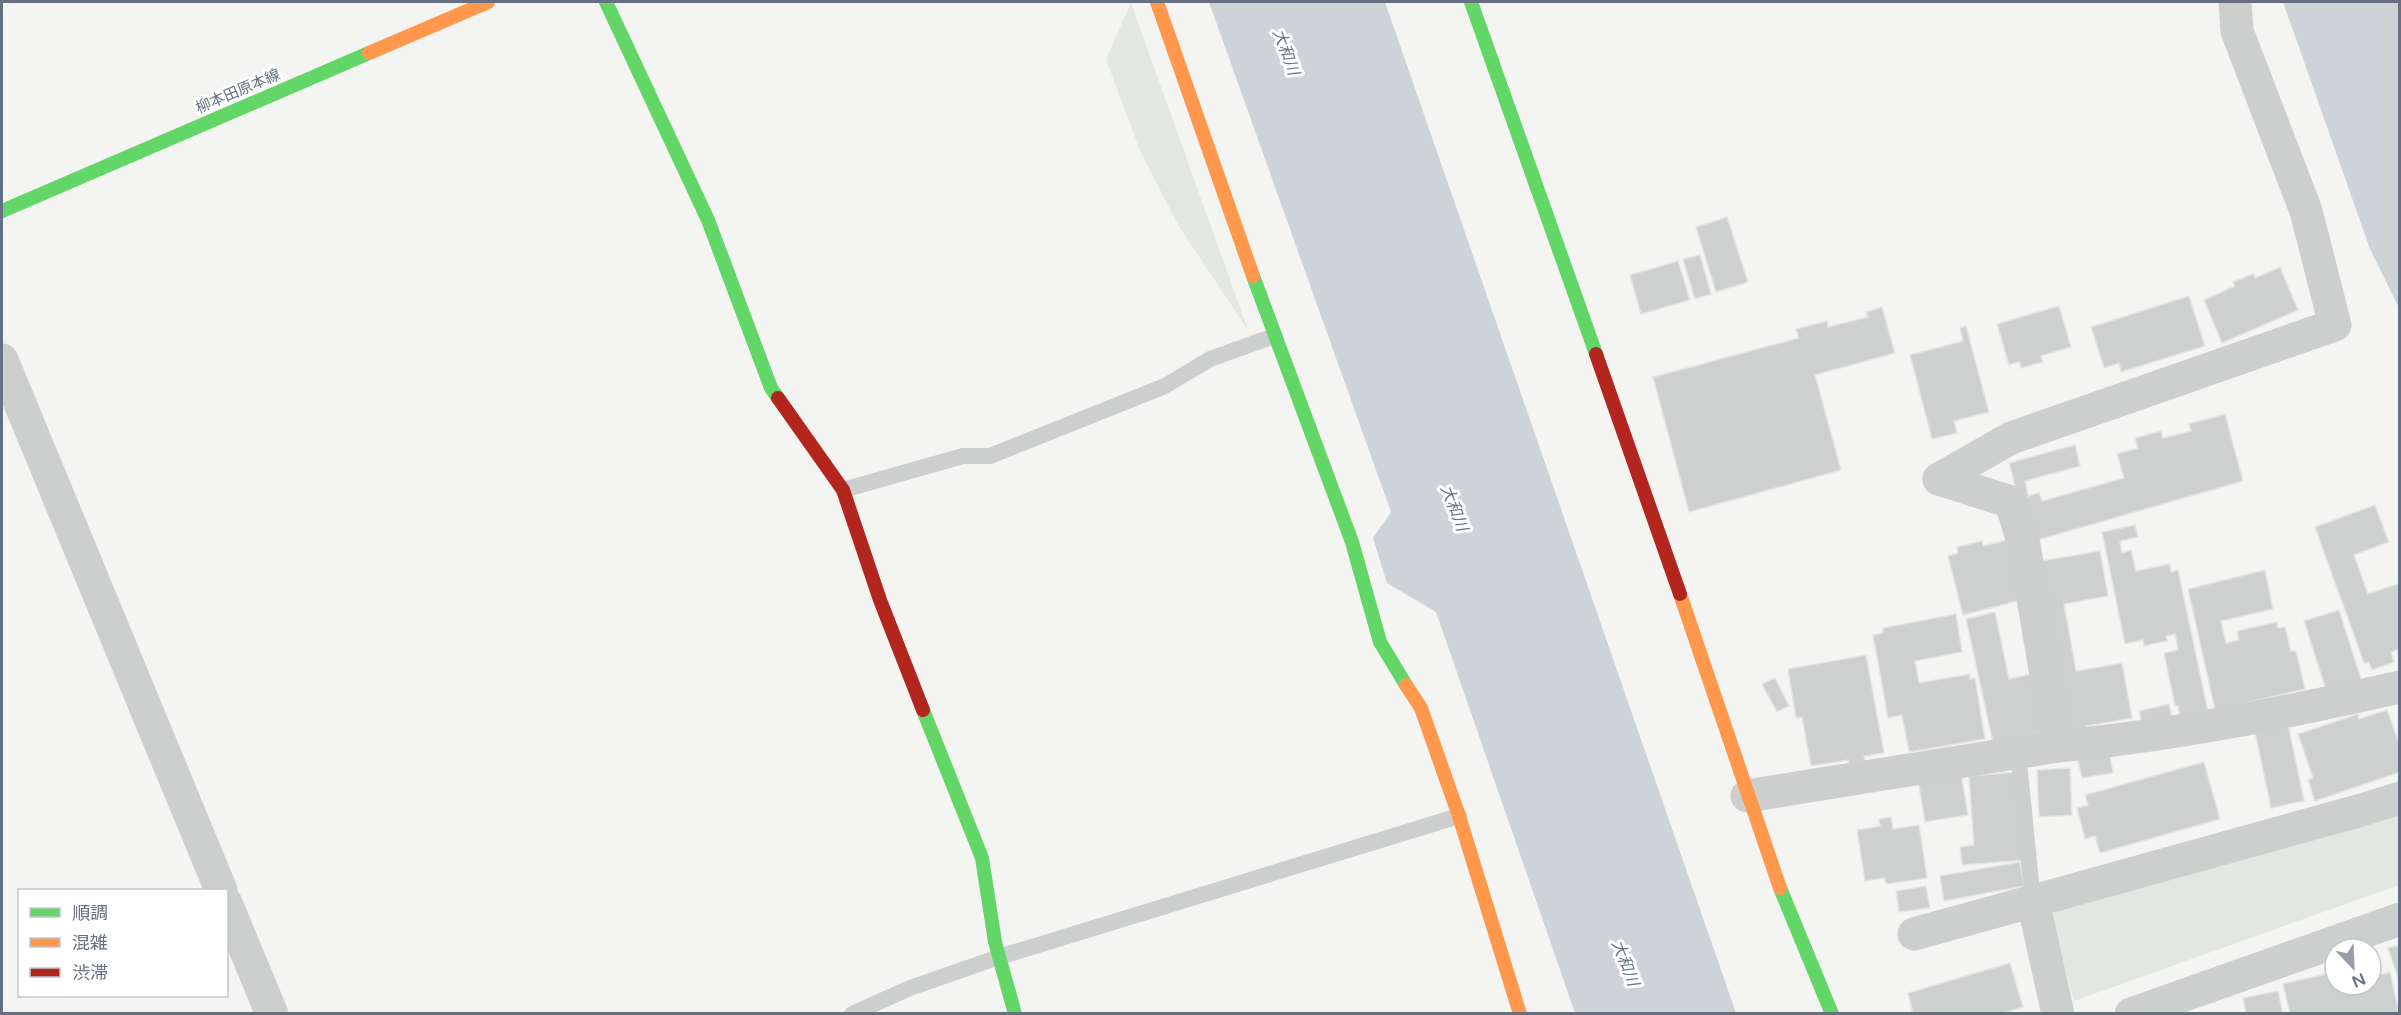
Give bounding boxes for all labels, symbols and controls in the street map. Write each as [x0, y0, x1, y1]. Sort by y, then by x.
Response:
water label: 大和川 [1268, 26, 1304, 80]
street label: 柳本田原本線 [193, 65, 283, 117]
water label: 大和川 [1436, 482, 1473, 536]
legend [18, 889, 228, 997]
text: 順調 [72, 902, 108, 924]
text: 混雑 [72, 932, 108, 954]
water label: 大和川 [1607, 937, 1644, 991]
north arrow [2323, 937, 2383, 997]
text: 渋滞 [72, 962, 108, 984]
text: N [2349, 968, 2368, 992]

